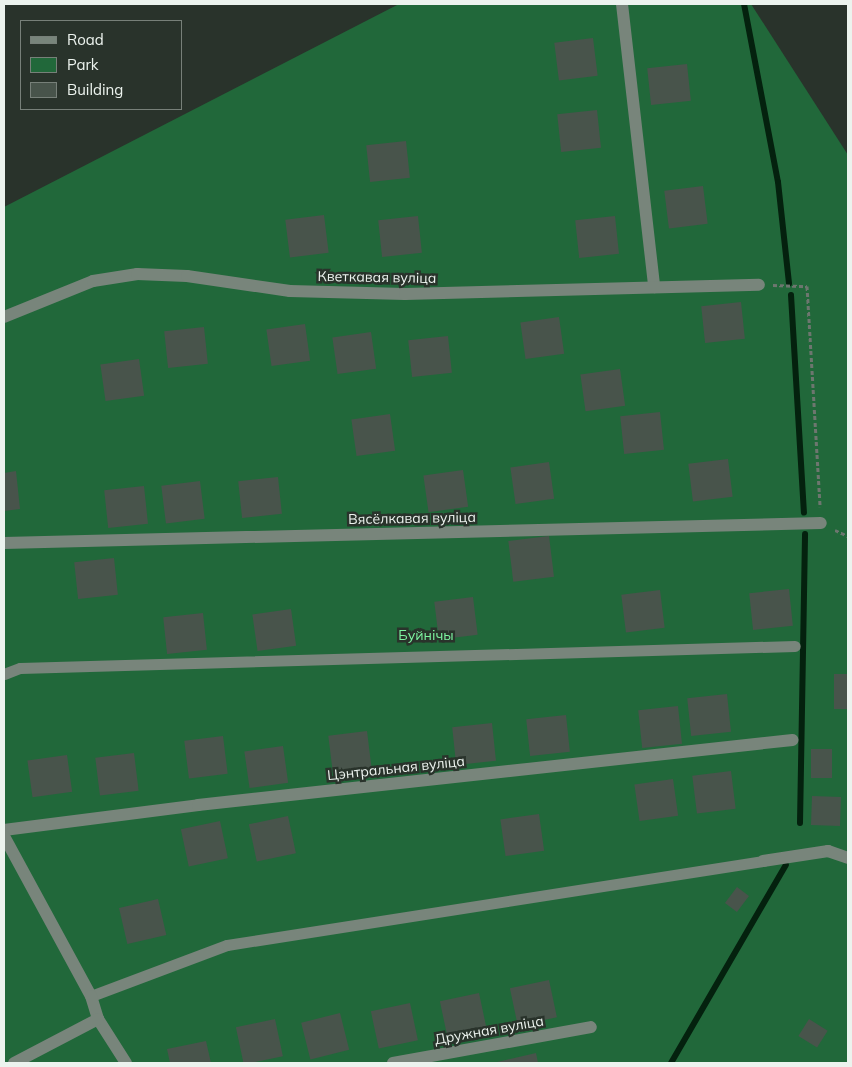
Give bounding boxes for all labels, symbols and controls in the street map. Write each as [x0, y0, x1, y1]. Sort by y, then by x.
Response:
legend [20, 20, 182, 110]
text: Road [67, 30, 104, 49]
text: Park [67, 55, 99, 74]
text: Building [67, 80, 123, 99]
street label: Кветкавая вуліца [318, 268, 436, 286]
street label: Вясёлкавая вуліца [348, 508, 476, 528]
park label: Буйнічы [398, 627, 454, 643]
street label: Цэнтральная вуліца [326, 752, 466, 784]
street label: Дружная вуліца [433, 1012, 545, 1048]

